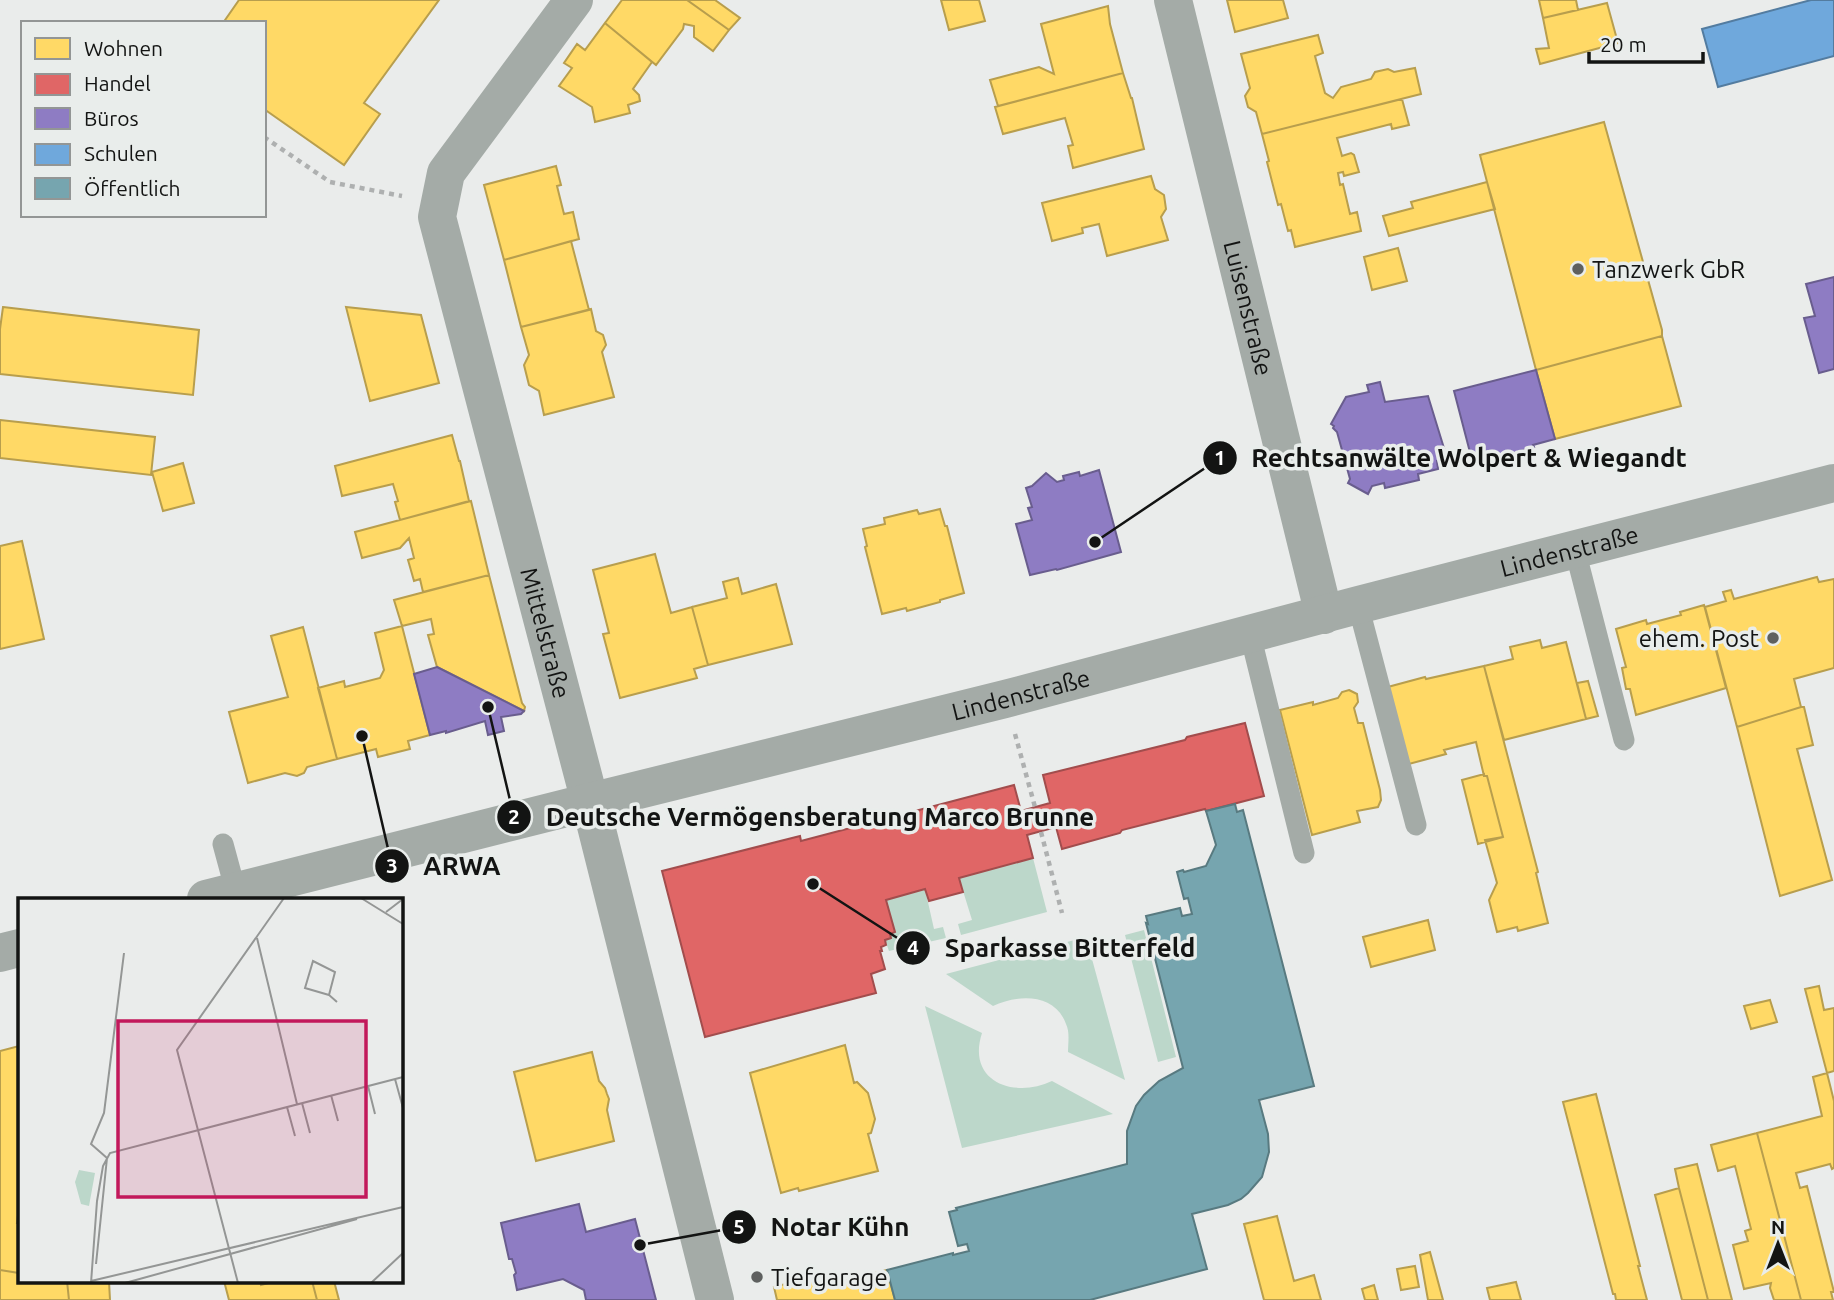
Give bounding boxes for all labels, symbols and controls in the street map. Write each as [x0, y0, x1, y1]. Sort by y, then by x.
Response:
legend [21, 21, 266, 217]
scale bar [1589, 21, 1703, 65]
text: 20 m [1600, 32, 1647, 56]
text: Wohnen [84, 36, 163, 60]
text: Handel [84, 71, 151, 95]
text: Büros [84, 106, 139, 130]
text: Schulen [84, 141, 158, 165]
text: Öffentlich [84, 176, 180, 200]
street label: Luisenstraße [1219, 238, 1278, 378]
place label: Tanzwerk GbR [1592, 256, 1745, 283]
marker: Tanzwerk GbR [1570, 261, 1586, 277]
callout: Rechtsanwälte Wolpert & Wiegandt [1203, 434, 1701, 481]
text: Rechtsanwälte Wolpert & Wiegandt [1251, 443, 1687, 472]
text: 1 [1214, 445, 1226, 469]
street label: Lindenstraße [1497, 520, 1641, 582]
street label: Mittelstraße [516, 565, 576, 701]
place label: ehem. Post [1639, 625, 1760, 652]
marker: ehem. Post [1765, 630, 1781, 646]
street label: Lindenstraße [949, 664, 1093, 725]
callout: Deutsche Vermögensberatung Marco Brunne [497, 793, 1109, 840]
text: Deutsche Vermögensberatung Marco Brunne [546, 802, 1094, 831]
text: 2 [508, 804, 520, 828]
callout: ARWA [374, 842, 515, 889]
text: ARWA [423, 851, 501, 880]
text: 3 [386, 853, 398, 877]
inset map [18, 898, 402, 1282]
callout: Sparkasse Bitterfeld [896, 924, 1209, 971]
text: Sparkasse Bitterfeld [945, 933, 1195, 962]
text: 4 [907, 935, 919, 959]
callout: Notar Kühn [721, 1203, 923, 1250]
north arrow [1743, 1209, 1813, 1279]
text: Notar Kühn [770, 1212, 910, 1241]
text: 5 [733, 1214, 745, 1238]
text: N [1771, 1216, 1785, 1238]
place label: Tiefgarage [771, 1264, 888, 1291]
marker: Tiefgarage [749, 1269, 765, 1285]

